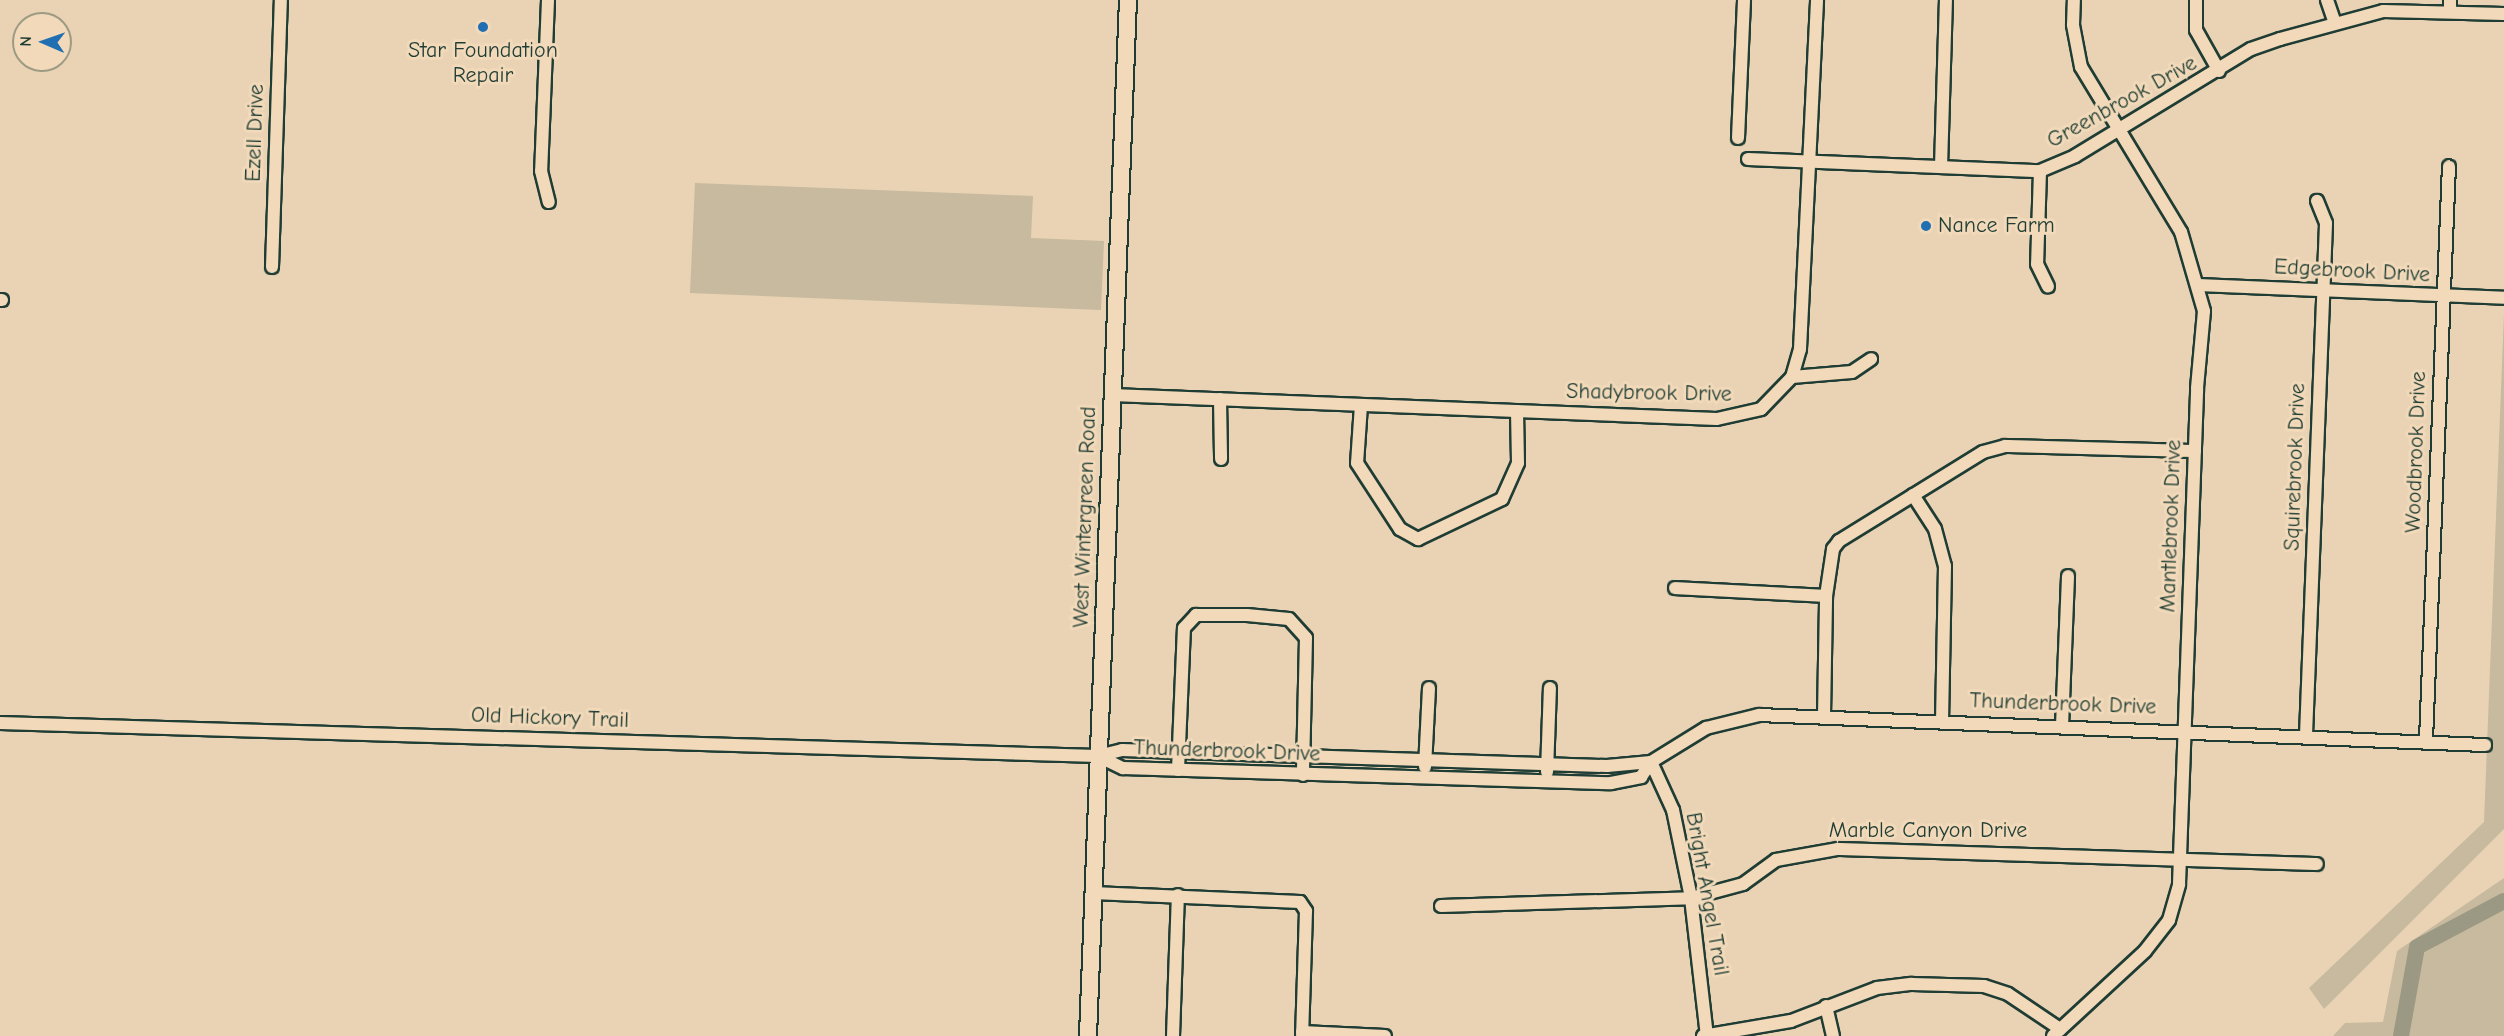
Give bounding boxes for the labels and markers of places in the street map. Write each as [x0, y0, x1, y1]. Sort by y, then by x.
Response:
marker: Star Foundation Repair [476, 20, 490, 34]
place label: Star Foundation Repair [408, 37, 558, 88]
place label: Nance Farm [1938, 213, 2055, 239]
marker: Nance Farm [1919, 219, 1933, 233]

